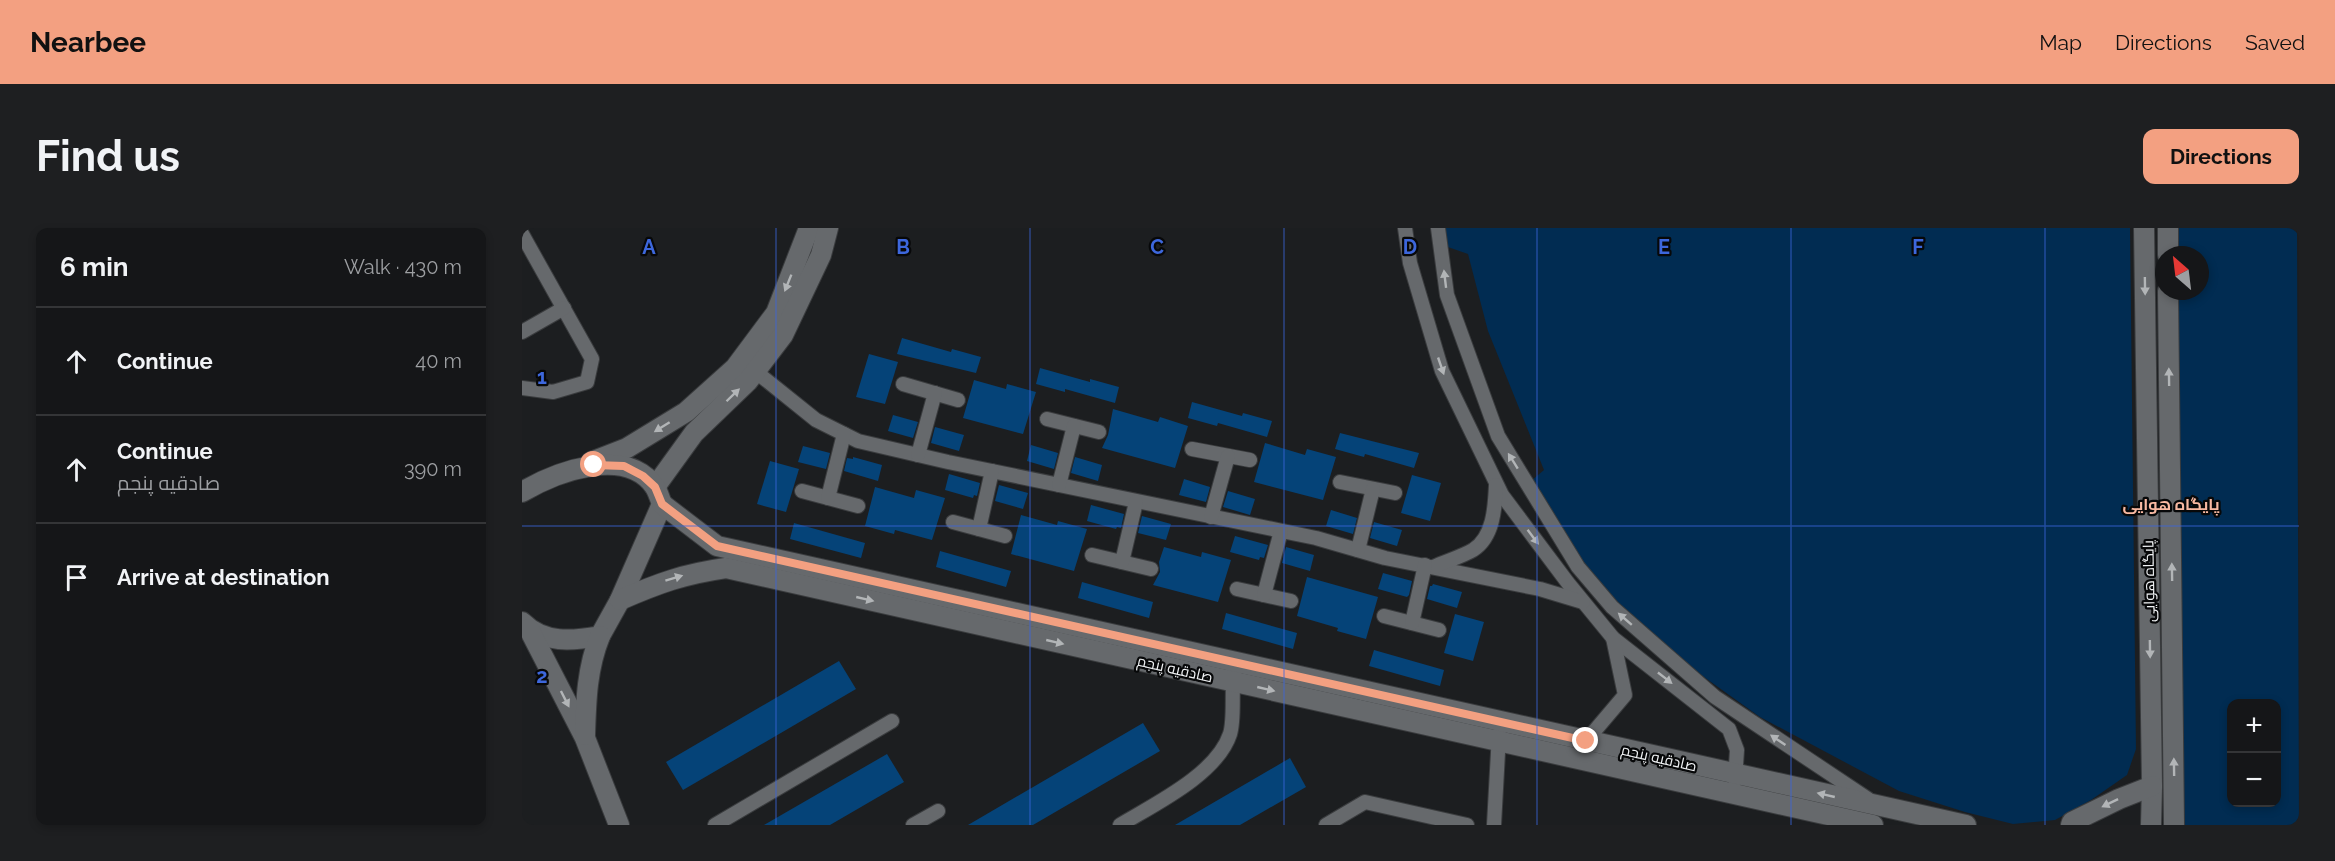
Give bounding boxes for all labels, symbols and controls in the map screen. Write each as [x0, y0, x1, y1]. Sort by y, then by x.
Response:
text: Nearbee [30, 26, 146, 59]
text: Map [2039, 30, 2082, 55]
text: Directions [2115, 30, 2212, 55]
text: Saved [2245, 30, 2305, 55]
button: Directions [2143, 129, 2299, 184]
text: Find us [36, 132, 180, 181]
text: A [642, 235, 656, 259]
text: B [896, 235, 910, 259]
text: C [1150, 235, 1164, 259]
text: D [1403, 235, 1417, 259]
text: E [1658, 235, 1670, 259]
text: F [1912, 235, 1924, 259]
north arrow [2155, 246, 2209, 300]
text: 6 min [60, 252, 129, 282]
text: Walk · 430 m [344, 255, 462, 279]
one-way arrow [1440, 270, 1449, 289]
one-way arrow [783, 274, 793, 292]
one-way arrow [2140, 277, 2150, 296]
icon: ahead [60, 345, 93, 378]
text: Continue [117, 348, 213, 374]
text: 40 m [415, 349, 462, 373]
one-way arrow [1437, 357, 1446, 375]
text: 1 [537, 365, 547, 389]
one-way arrow [2164, 367, 2174, 386]
one-way arrow [725, 389, 740, 402]
one-way arrow [654, 421, 670, 432]
text: Continue [117, 438, 213, 464]
route start [580, 451, 606, 477]
icon: ahead [60, 453, 93, 486]
one-way arrow [1508, 453, 1519, 469]
text: 390 m [404, 457, 462, 481]
text: صادقیه پنجم [117, 471, 220, 495]
district label: پایگاه هوایی [2122, 495, 2220, 516]
one-way arrow [1527, 528, 1539, 544]
street label: پایگاه هوایی [2139, 540, 2160, 622]
icon: arrive [60, 561, 93, 594]
one-way arrow [2167, 562, 2177, 581]
text: Arrive at destination [117, 564, 330, 590]
one-way arrow [665, 573, 683, 582]
one-way arrow [855, 595, 874, 605]
one-way arrow [1618, 613, 1633, 626]
one-way arrow [1046, 638, 1065, 647]
one-way arrow [2145, 640, 2155, 659]
street label: صادقیه پنجم [1135, 652, 1215, 687]
text: 2 [536, 664, 548, 688]
one-way arrow [1657, 672, 1673, 685]
one-way arrow [1257, 685, 1276, 694]
one-way arrow [560, 691, 570, 708]
map controls [2227, 699, 2281, 807]
button: + [2227, 699, 2281, 753]
route end [1572, 727, 1598, 753]
one-way arrow [1770, 735, 1786, 746]
street label: صادقیه پنجم [1619, 741, 1699, 776]
button: − [2227, 753, 2281, 807]
one-way arrow [2169, 757, 2179, 776]
one-way arrow [1817, 790, 1836, 800]
one-way arrow [2101, 799, 2118, 808]

